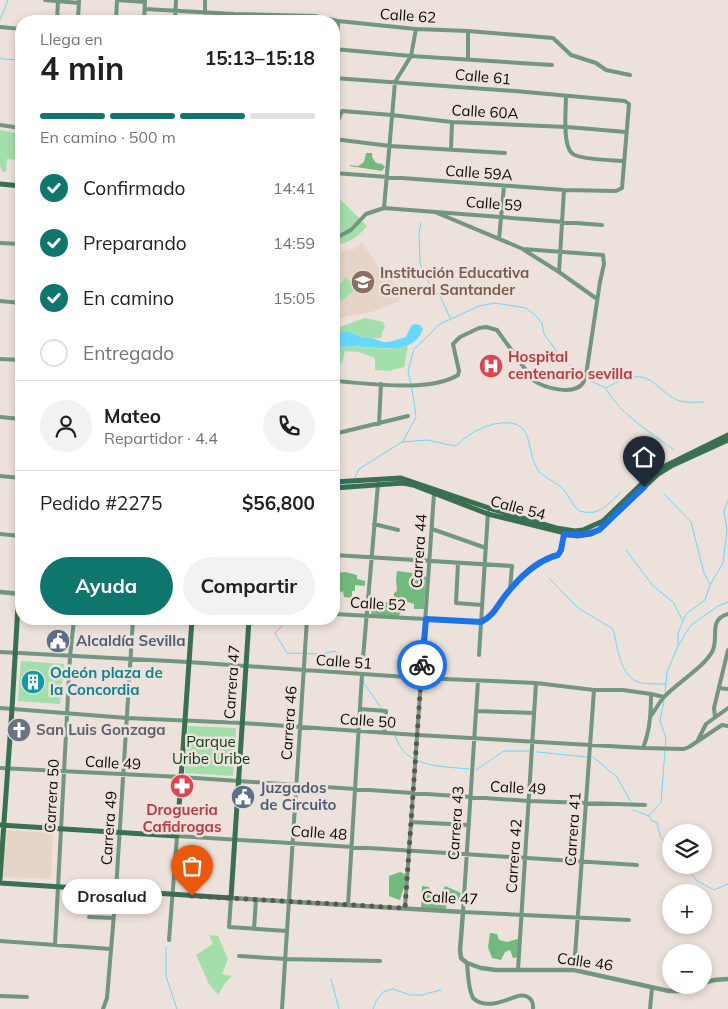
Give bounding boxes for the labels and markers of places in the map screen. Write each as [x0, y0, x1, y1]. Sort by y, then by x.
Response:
place label: Institución Educativa General Santander [380, 263, 529, 299]
school or university icon: Institución Educativa General Santander [350, 269, 376, 295]
place label: Hospital centenario sevilla [508, 347, 632, 383]
hospital icon: Hospital centenario sevilla [478, 353, 504, 379]
pin [623, 436, 665, 487]
public building icon: Alcaldía Sevilla [45, 628, 71, 654]
place label: Alcaldía Sevilla [76, 631, 186, 650]
place label: Odeón plaza de la Concordia [50, 663, 163, 699]
building icon: Odeón plaza de la Concordia [20, 669, 46, 695]
church icon: San Luis Gonzaga [6, 717, 32, 743]
place label: San Luis Gonzaga [36, 720, 166, 739]
pharmacy icon: Drogueria Cafidrogas [169, 773, 195, 799]
place label: Juzgados de Circuito [260, 778, 337, 814]
public building icon: Juzgados de Circuito [230, 784, 256, 810]
place label: Drogueria Cafidrogas [143, 800, 221, 836]
pin [171, 845, 213, 896]
callout: Drosalud [62, 878, 162, 914]

